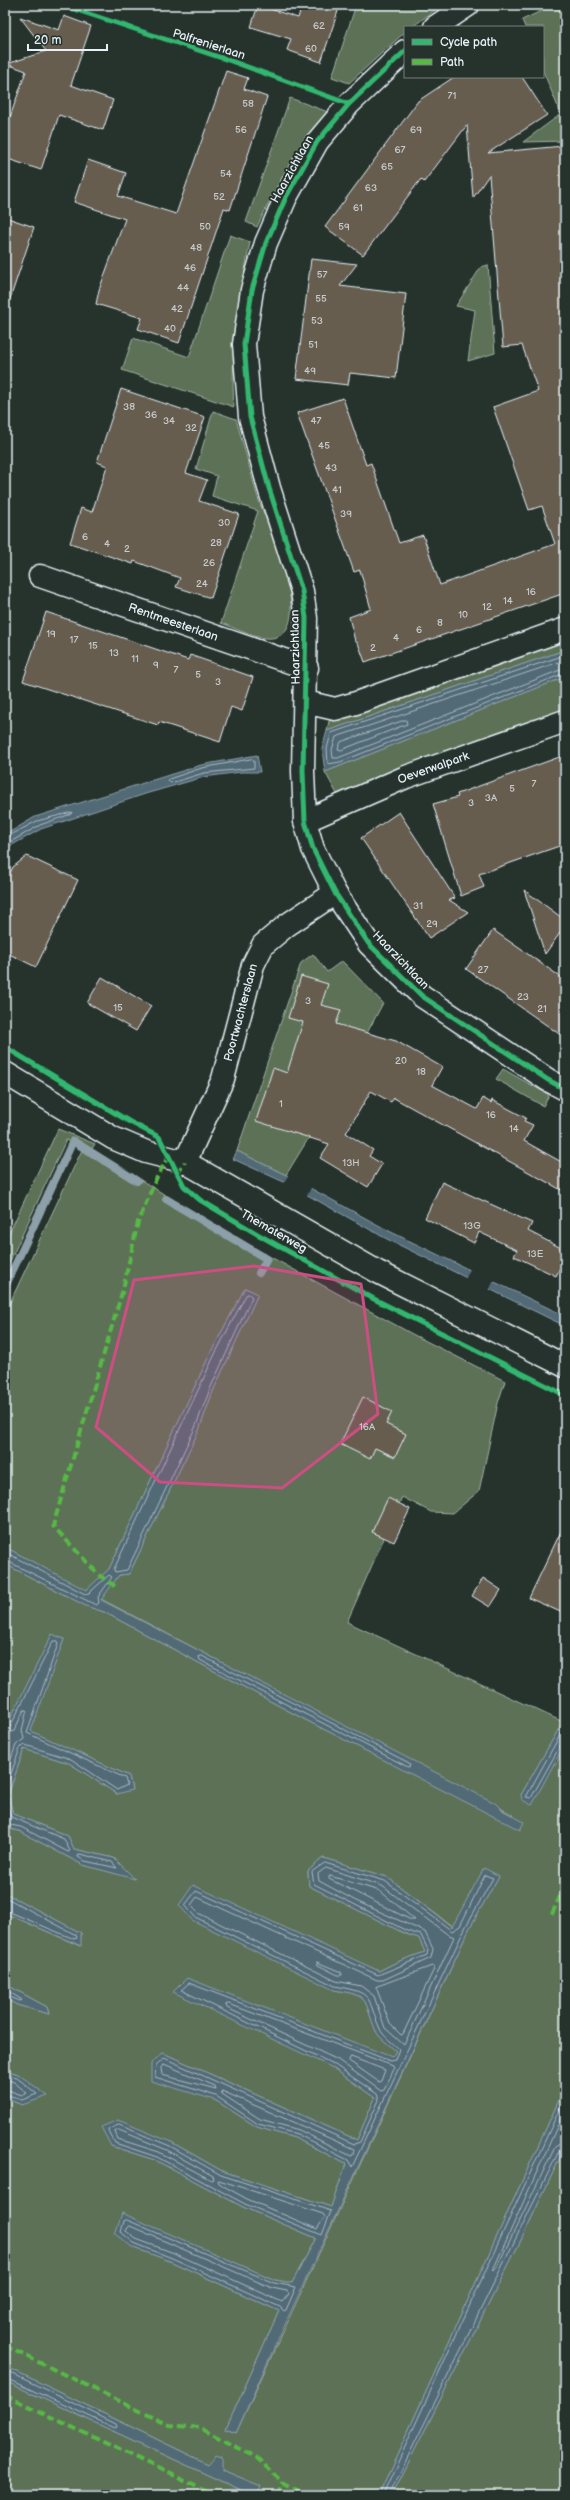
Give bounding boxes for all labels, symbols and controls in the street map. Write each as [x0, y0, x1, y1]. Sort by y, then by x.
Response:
house number: 62 [313, 20, 325, 32]
scale bar [28, 26, 107, 52]
street label: Palfrenierlaan [171, 26, 247, 63]
legend [404, 26, 544, 78]
text: 20 m [34, 33, 61, 48]
text: Cycle path [440, 35, 497, 50]
house number: 60 [305, 43, 317, 55]
text: Path [440, 55, 465, 70]
house number: 71 [448, 90, 457, 102]
house number: 58 [242, 98, 254, 110]
house number: 56 [235, 124, 247, 136]
house number: 69 [410, 124, 422, 136]
street label: Haarzichtlaan [268, 133, 317, 206]
house number: 67 [394, 144, 406, 156]
house number: 65 [381, 161, 393, 173]
house number: 54 [220, 168, 232, 180]
house number: 63 [365, 182, 377, 194]
house number: 52 [213, 191, 225, 203]
house number: 61 [353, 202, 363, 214]
house number: 50 [199, 221, 211, 233]
house number: 59 [338, 221, 350, 233]
house number: 48 [190, 242, 202, 254]
house number: 46 [184, 262, 196, 274]
house number: 57 [317, 269, 327, 281]
house number: 44 [177, 282, 189, 294]
house number: 55 [315, 293, 327, 305]
house number: 42 [171, 303, 183, 315]
house number: 53 [311, 315, 323, 327]
house number: 40 [164, 323, 176, 335]
house number: 51 [308, 339, 318, 351]
house number: 49 [304, 365, 316, 377]
house number: 38 [123, 401, 135, 413]
house number: 36 [145, 409, 157, 421]
house number: 34 [163, 415, 175, 427]
house number: 47 [310, 415, 322, 427]
house number: 32 [185, 422, 197, 434]
house number: 45 [318, 440, 330, 452]
house number: 43 [325, 462, 337, 474]
house number: 41 [332, 484, 342, 496]
house number: 39 [340, 508, 352, 520]
house number: 30 [218, 517, 230, 529]
house number: 6 [82, 531, 88, 543]
house number: 28 [210, 537, 222, 549]
house number: 4 [104, 538, 110, 550]
house number: 2 [124, 543, 130, 555]
house number: 26 [203, 557, 215, 569]
house number: 24 [196, 578, 208, 590]
house number: 16 [526, 586, 536, 598]
house number: 14 [503, 595, 513, 607]
street label: Rentmeesterlaan [126, 600, 220, 645]
house number: 12 [482, 601, 492, 613]
street label: Haarzichtlaan [287, 609, 304, 685]
house number: 10 [458, 609, 468, 621]
house number: 8 [437, 617, 443, 629]
house number: 6 [416, 624, 422, 636]
house number: 19 [46, 628, 56, 640]
house number: 4 [393, 632, 399, 644]
house number: 17 [70, 634, 78, 646]
house number: 15 [88, 640, 98, 652]
house number: 2 [370, 642, 376, 654]
house number: 13 [109, 647, 119, 659]
house number: 11 [131, 653, 139, 665]
house number: 9 [153, 659, 159, 671]
house number: 7 [174, 664, 179, 676]
house number: 5 [195, 669, 201, 681]
house number: 3 [215, 676, 221, 688]
street label: Oeverwalpark [395, 748, 471, 788]
house number: 7 [532, 778, 537, 790]
house number: 5 [509, 783, 515, 795]
house number: 3A [485, 792, 498, 804]
house number: 3 [468, 797, 474, 809]
house number: 31 [413, 900, 423, 912]
house number: 29 [426, 918, 438, 930]
street label: Haarzichtlaan [369, 928, 432, 993]
street label: Poortwachterslaan [221, 962, 261, 1063]
house number: 27 [478, 964, 488, 976]
house number: 23 [517, 991, 529, 1003]
house number: 3 [305, 995, 311, 1007]
house number: 15 [113, 1002, 123, 1014]
house number: 21 [537, 1003, 547, 1015]
house number: 20 [395, 1055, 407, 1067]
house number: 18 [416, 1066, 426, 1078]
house number: 1 [279, 1098, 283, 1110]
house number: 16 [486, 1109, 496, 1121]
house number: 14 [509, 1123, 519, 1135]
house number: 13H [342, 1157, 360, 1169]
street label: Thematerweg [238, 1206, 310, 1256]
house number: 13G [463, 1220, 481, 1232]
house number: 13E [527, 1248, 544, 1260]
house number: 16A [359, 1421, 376, 1433]

